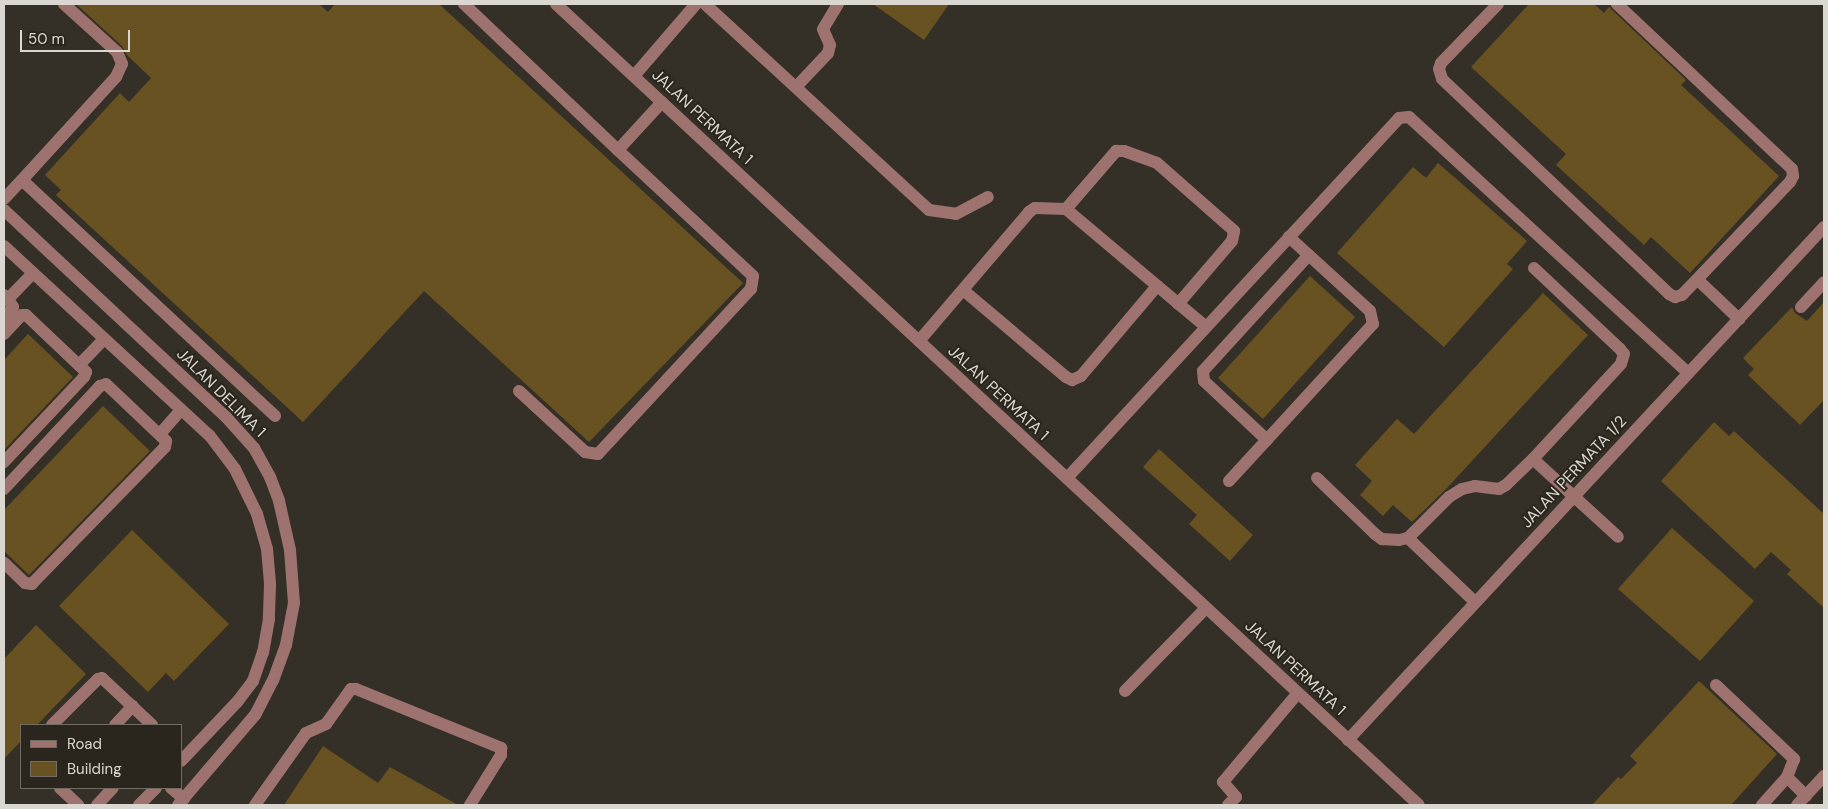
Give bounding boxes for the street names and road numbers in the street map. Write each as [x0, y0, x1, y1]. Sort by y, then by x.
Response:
street label: JALAN PERMATA 1 [648, 65, 756, 169]
street label: JALAN PERMATA 1 [944, 341, 1052, 445]
street label: JALAN DELIMA 1 [172, 344, 270, 442]
street label: JALAN PERMATA 1/2 [1517, 412, 1631, 532]
street label: JALAN PERMATA 1 [1241, 616, 1349, 720]

